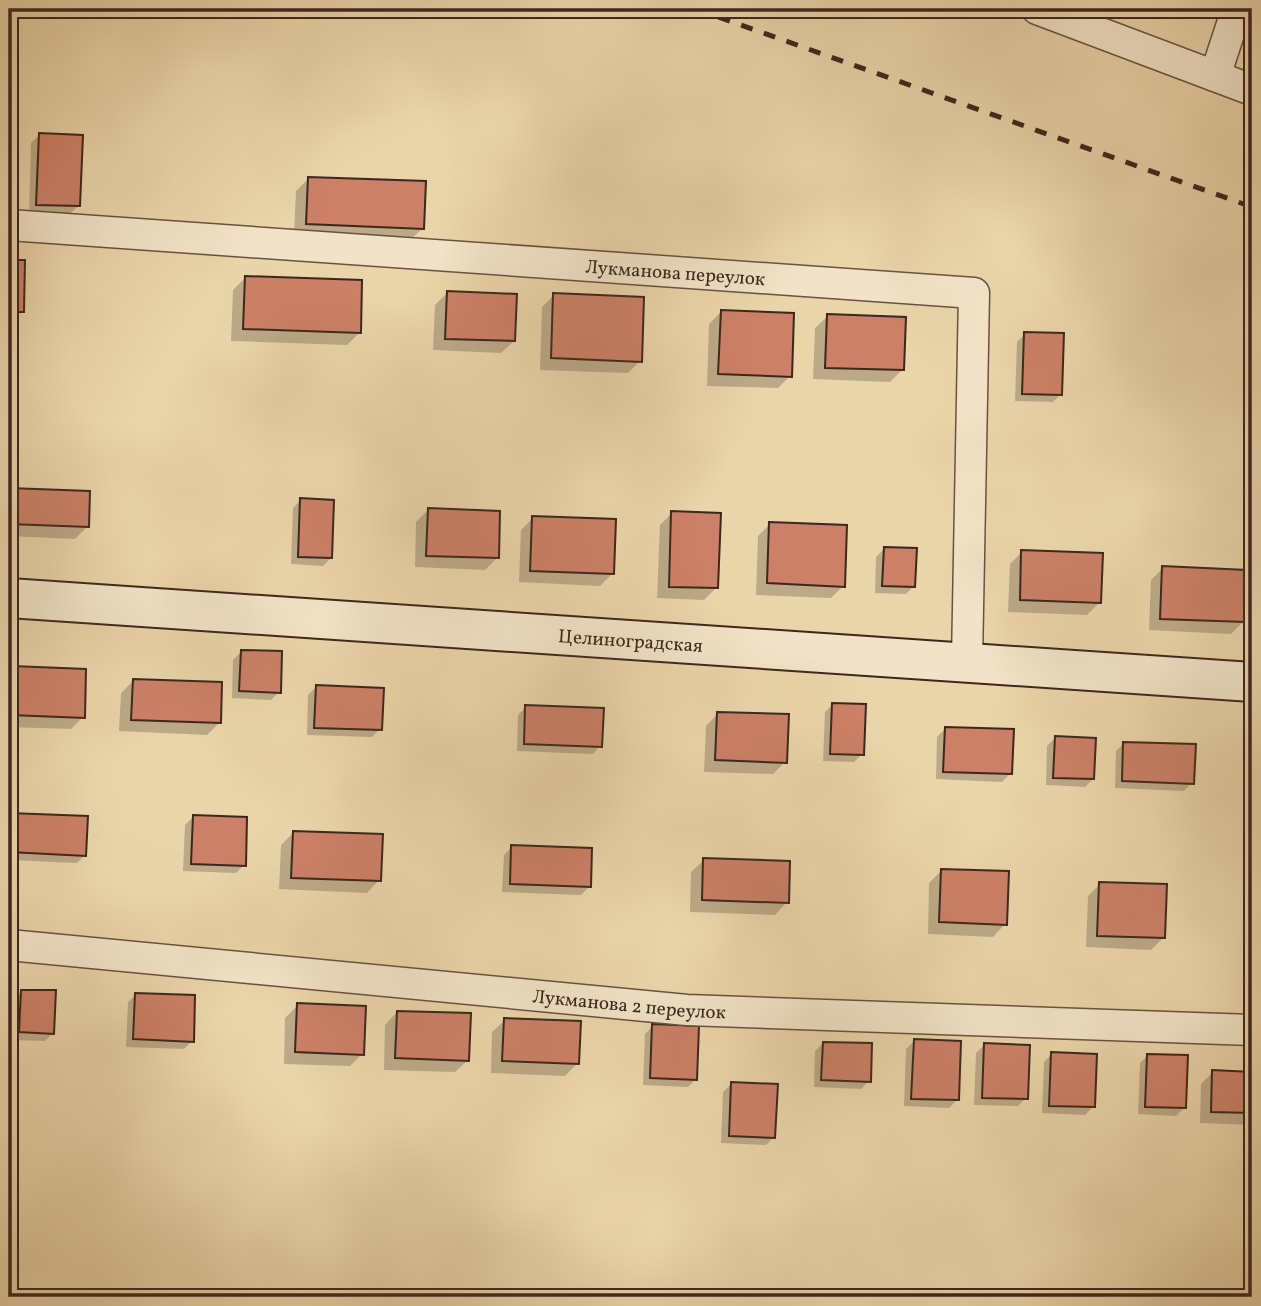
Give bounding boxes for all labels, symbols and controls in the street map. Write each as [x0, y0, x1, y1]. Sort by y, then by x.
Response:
street label: Лукманова переулок [585, 255, 766, 293]
street label: Целиноградская [557, 624, 704, 660]
street label: Лукманова 2 переулок [531, 984, 726, 1026]

